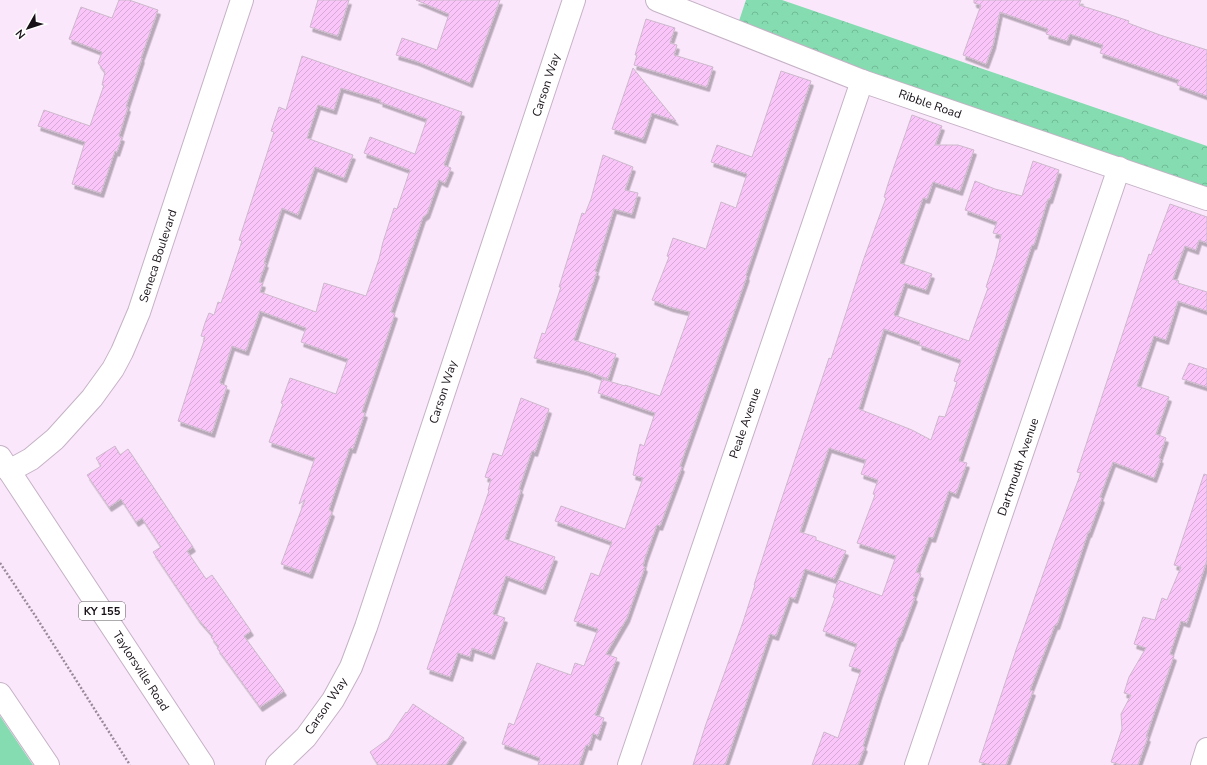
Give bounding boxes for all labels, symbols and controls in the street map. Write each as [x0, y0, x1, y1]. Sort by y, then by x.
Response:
north arrow [8, 8, 48, 48]
text: N [12, 26, 29, 42]
street label: Carson Way [528, 50, 564, 119]
street label: Ribble Road [896, 86, 964, 122]
street label: Seneca Boulevard [135, 207, 181, 305]
street label: Carson Way [425, 357, 461, 426]
street label: Peale Avenue [725, 385, 765, 461]
street label: Dartmouth Avenue [994, 416, 1042, 518]
road number: KY 155 [79, 602, 125, 620]
street label: Taylorsville Road [109, 628, 173, 714]
street label: Carson Way [301, 674, 351, 738]

